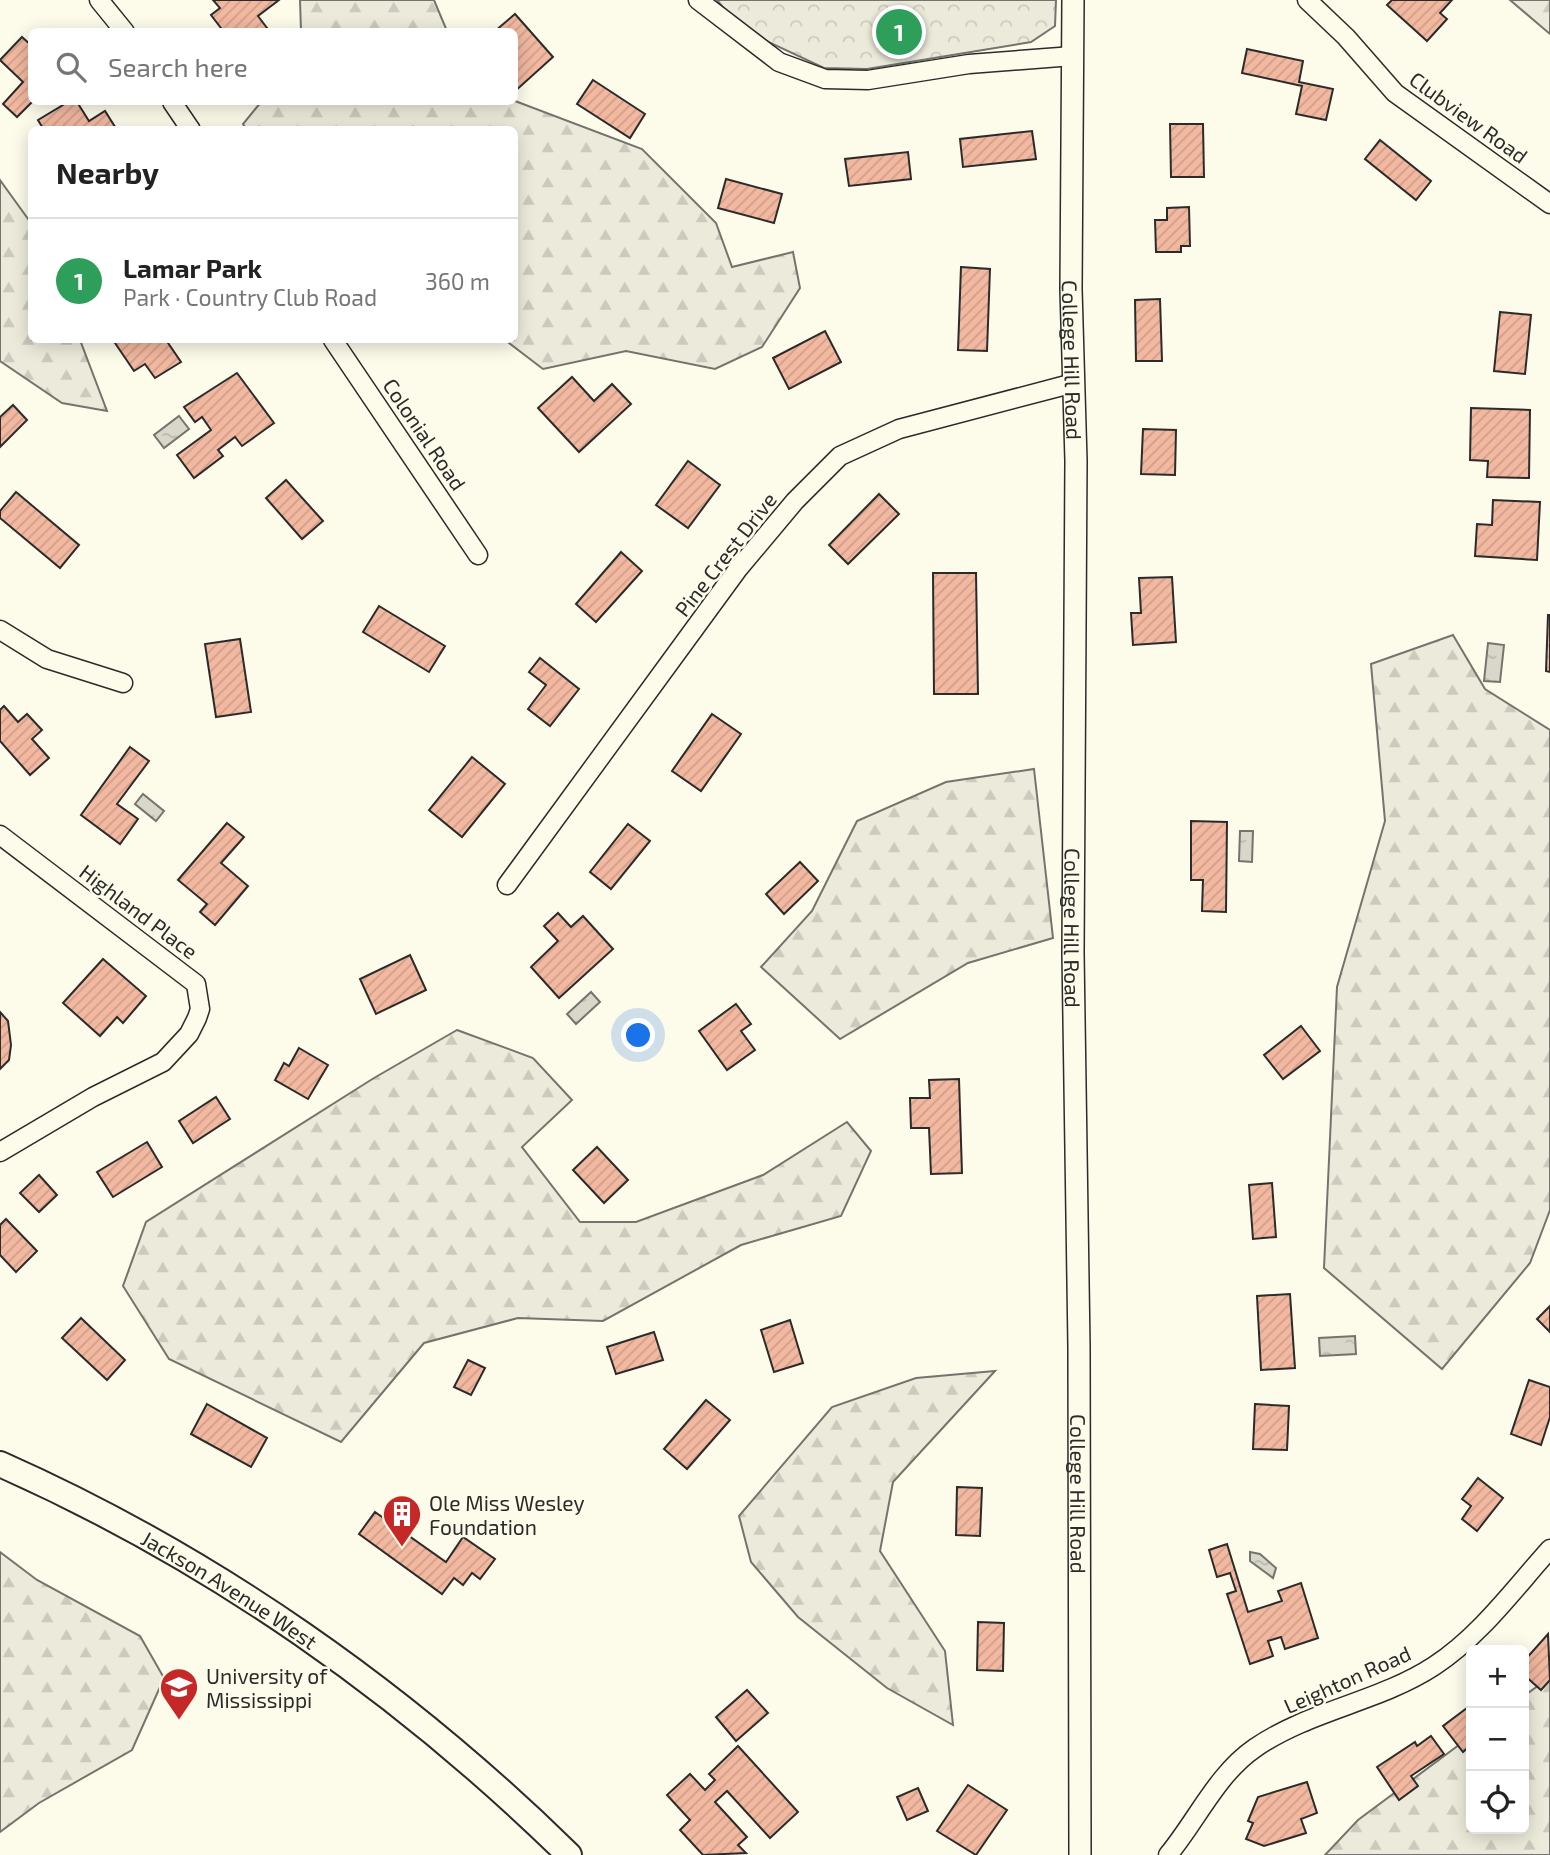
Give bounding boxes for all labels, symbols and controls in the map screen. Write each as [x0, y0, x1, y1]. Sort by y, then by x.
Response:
pin: 1 [876, 6, 922, 58]
search box [28, 28, 518, 105]
icon: search [52, 48, 90, 86]
text: Search here [108, 51, 248, 82]
street label: Clubview Road [1405, 66, 1533, 168]
text: Nearby [56, 154, 159, 190]
text: Lamar Park [123, 252, 262, 283]
text: 1 [74, 267, 84, 295]
text: 360 m [425, 267, 490, 295]
street label: College Hill Road [1058, 280, 1088, 440]
text: Park · Country Club Road [123, 283, 377, 311]
street label: Colonial Road [378, 373, 472, 495]
street label: Pine Crest Drive [669, 487, 781, 621]
street label: College Hill Road [1060, 848, 1086, 1008]
street label: Highland Place [75, 858, 203, 964]
your location [621, 1018, 655, 1052]
street label: College Hill Road [1067, 1414, 1092, 1574]
place label: Ole Miss Wesley Foundation [429, 1490, 585, 1539]
building icon: Ole Miss Wesley Foundation [381, 1493, 423, 1548]
street label: Jackson Avenue West [138, 1525, 323, 1654]
street label: Leighton Road [1280, 1640, 1414, 1718]
map controls [1466, 1645, 1529, 1834]
button: + [1466, 1645, 1529, 1708]
place label: University of Mississippi [206, 1663, 328, 1712]
school or university icon: University of Mississippi [158, 1666, 200, 1721]
button: − [1466, 1708, 1529, 1771]
button: locate [1466, 1771, 1529, 1834]

